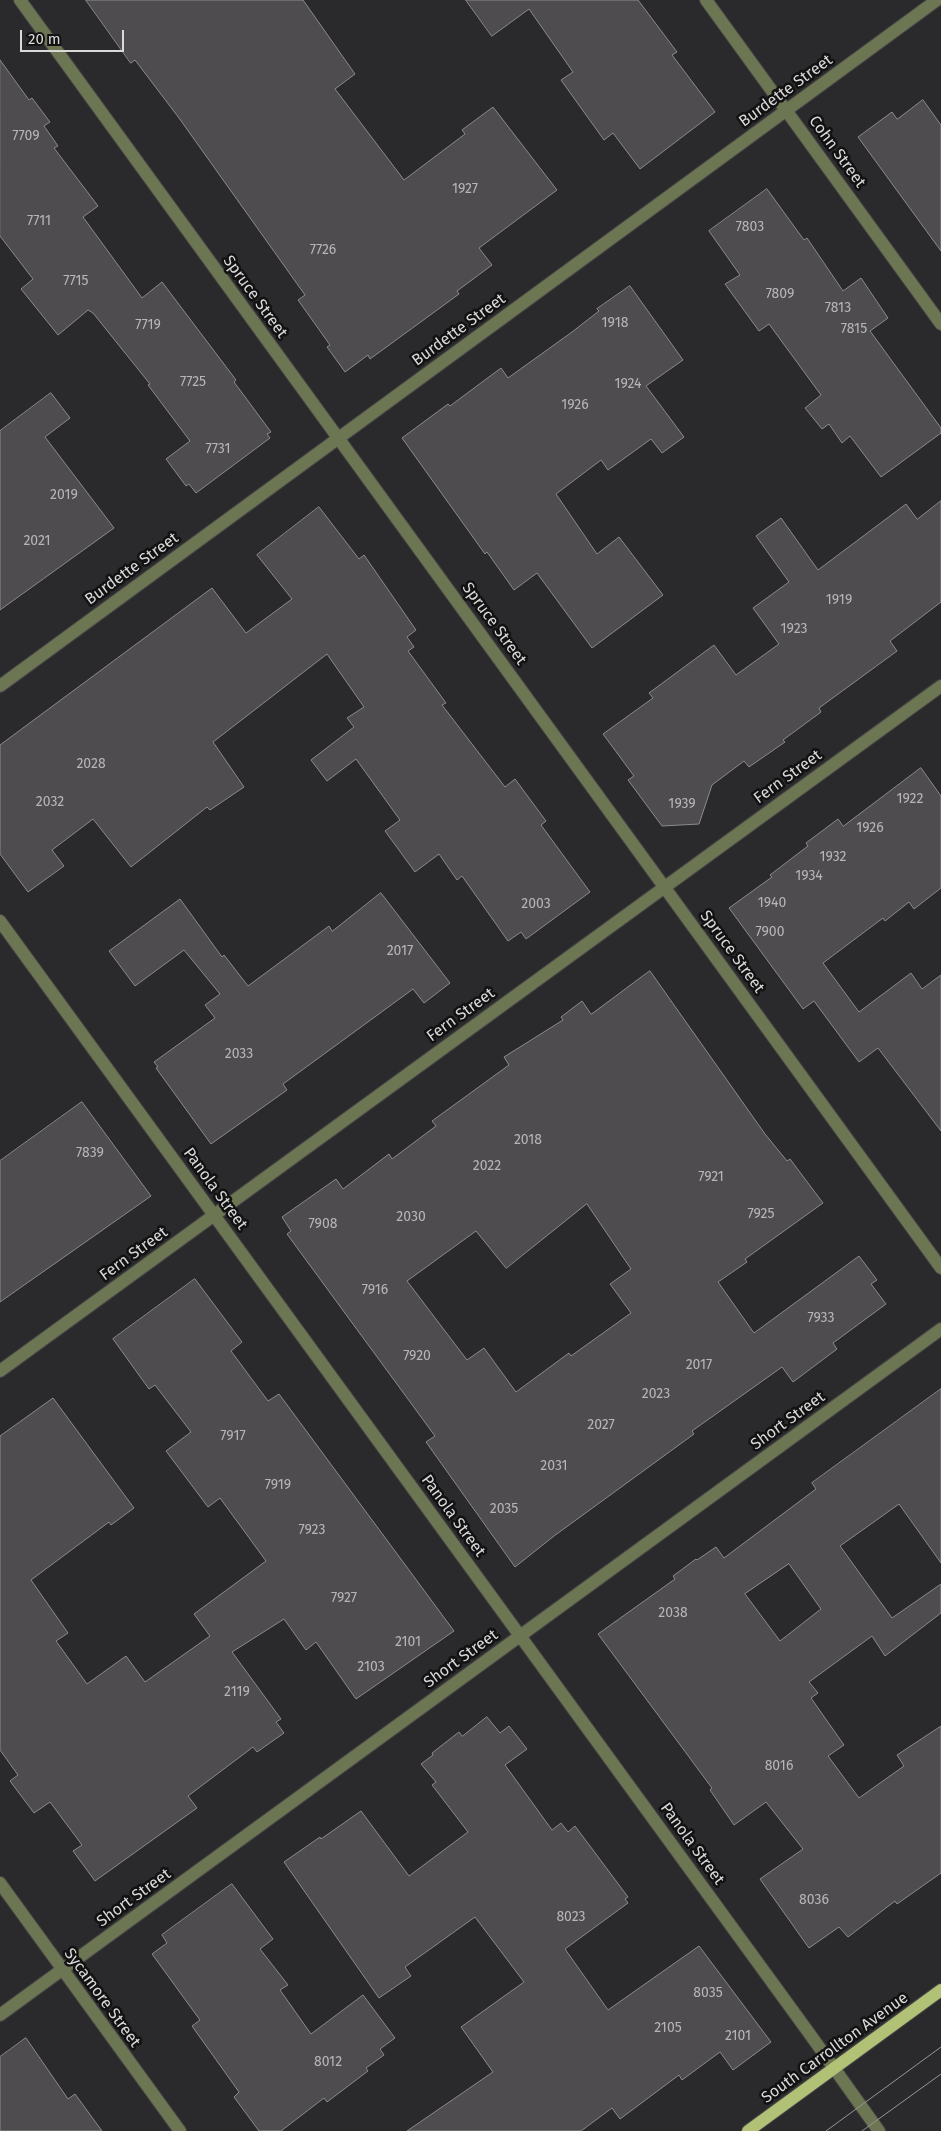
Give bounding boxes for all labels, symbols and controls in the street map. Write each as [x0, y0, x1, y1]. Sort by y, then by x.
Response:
scale bar [22, 20, 126, 52]
text: 20 m [28, 30, 61, 48]
street label: Burdette Street [736, 51, 836, 131]
street label: Cohn Street [804, 112, 870, 192]
house number: 7709 [12, 128, 40, 144]
house number: 1927 [452, 181, 478, 197]
house number: 7711 [27, 213, 51, 229]
house number: 7803 [736, 219, 764, 235]
house number: 7726 [310, 242, 336, 258]
street label: Spruce Street [219, 252, 291, 342]
house number: 7715 [63, 273, 89, 289]
house number: 7809 [766, 286, 794, 302]
street label: Burdette Street [409, 290, 509, 370]
house number: 7813 [825, 300, 851, 316]
house number: 1918 [602, 315, 628, 331]
house number: 7719 [135, 317, 161, 333]
house number: 7815 [841, 321, 867, 337]
house number: 7725 [180, 374, 206, 390]
house number: 1924 [614, 376, 642, 392]
house number: 1926 [561, 397, 589, 413]
house number: 7731 [206, 441, 230, 457]
house number: 2019 [50, 487, 78, 503]
street label: Burdette Street [82, 529, 182, 609]
house number: 2021 [23, 533, 51, 549]
street label: Spruce Street [458, 579, 530, 669]
house number: 1919 [826, 592, 852, 608]
house number: 1923 [781, 621, 807, 637]
street label: Fern Street [750, 746, 826, 808]
house number: 2028 [76, 756, 106, 772]
house number: 1922 [897, 791, 923, 807]
house number: 2032 [36, 794, 64, 810]
house number: 1939 [668, 796, 696, 812]
house number: 1926 [856, 820, 884, 836]
house number: 1932 [820, 849, 846, 865]
house number: 1934 [795, 868, 823, 884]
house number: 1940 [758, 895, 786, 911]
house number: 2003 [521, 896, 551, 912]
street label: Spruce Street [696, 907, 768, 997]
house number: 7900 [756, 924, 784, 940]
house number: 2017 [387, 943, 413, 959]
street label: Fern Street [423, 984, 499, 1046]
house number: 2033 [225, 1046, 253, 1062]
house number: 2018 [514, 1132, 542, 1148]
street label: Panola Street [179, 1144, 251, 1234]
house number: 7839 [76, 1145, 104, 1161]
house number: 2022 [473, 1158, 501, 1174]
house number: 7921 [698, 1169, 724, 1185]
house number: 7925 [748, 1206, 774, 1222]
house number: 2030 [396, 1209, 426, 1225]
house number: 7908 [309, 1216, 337, 1232]
street label: Fern Street [96, 1223, 172, 1285]
house number: 7916 [362, 1282, 388, 1298]
house number: 7933 [807, 1310, 835, 1326]
house number: 7920 [403, 1348, 431, 1364]
house number: 2017 [686, 1357, 712, 1373]
house number: 2023 [642, 1386, 670, 1402]
street label: Short Street [747, 1388, 829, 1454]
house number: 2027 [587, 1417, 615, 1433]
house number: 7917 [220, 1428, 246, 1444]
house number: 2031 [540, 1458, 568, 1474]
street label: Panola Street [417, 1471, 489, 1561]
house number: 7919 [265, 1477, 291, 1493]
house number: 2035 [490, 1501, 518, 1517]
house number: 7923 [299, 1522, 325, 1538]
house number: 7927 [331, 1590, 357, 1606]
house number: 2038 [658, 1605, 688, 1621]
street label: Short Street [420, 1626, 502, 1692]
house number: 2101 [395, 1634, 421, 1650]
house number: 2103 [357, 1659, 385, 1675]
house number: 2119 [224, 1684, 250, 1700]
house number: 8016 [765, 1758, 793, 1774]
street label: Panola Street [656, 1799, 728, 1889]
street label: Short Street [93, 1865, 175, 1931]
house number: 8036 [799, 1892, 829, 1908]
house number: 8023 [556, 1909, 586, 1925]
street label: Sycamore Street [60, 1945, 144, 2051]
house number: 8035 [693, 1985, 723, 2001]
street label: South Carrollton Avenue [758, 1988, 912, 2108]
house number: 2105 [654, 2020, 682, 2036]
house number: 2101 [725, 2028, 751, 2044]
house number: 8012 [314, 2054, 342, 2070]

